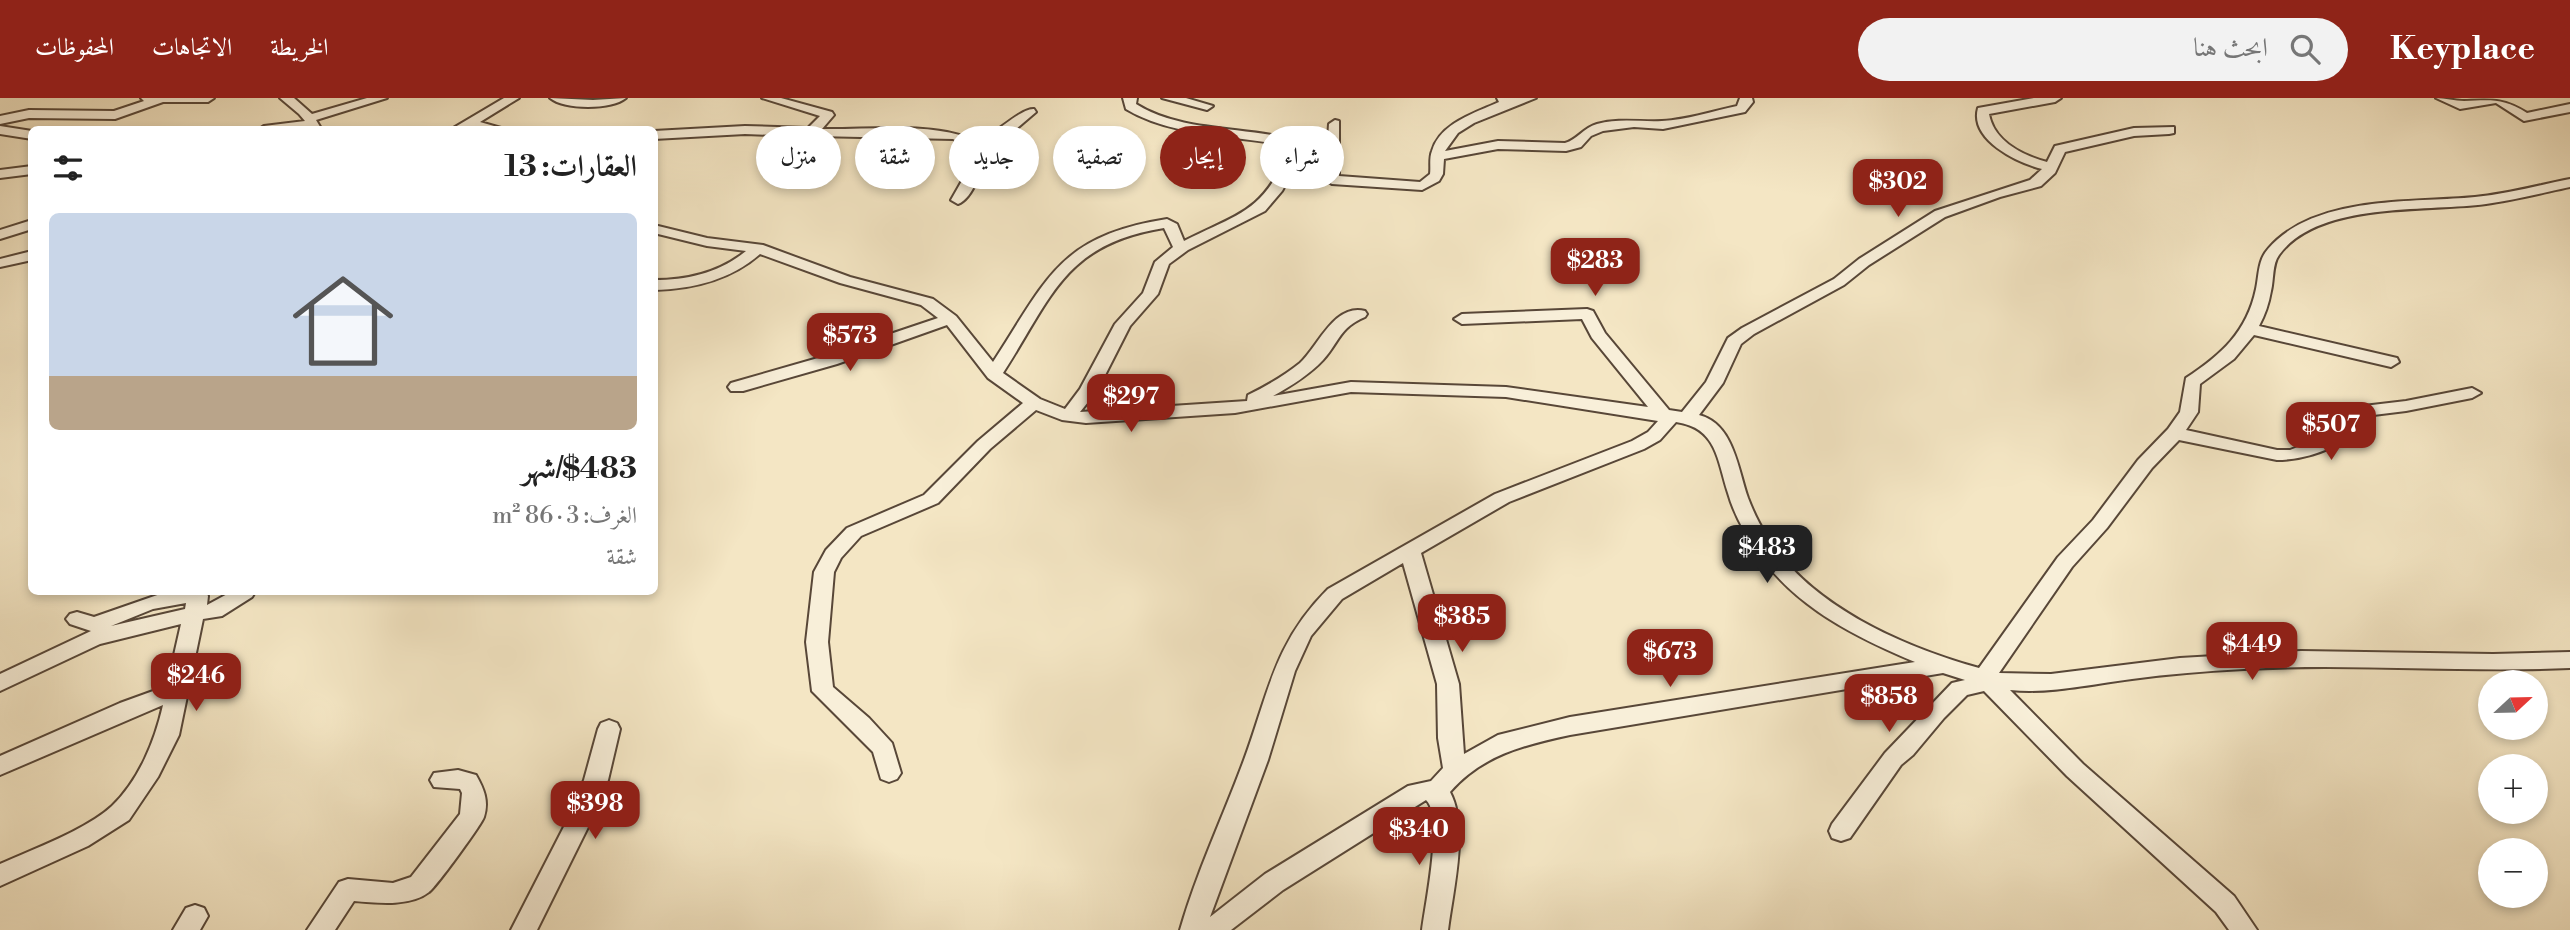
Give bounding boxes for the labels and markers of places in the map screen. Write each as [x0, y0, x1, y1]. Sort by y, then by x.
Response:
pin: $302 [1857, 159, 1939, 219]
pin: $283 [1554, 238, 1636, 298]
pin: $573 [809, 314, 891, 373]
pin: $297 [1090, 374, 1172, 434]
pin: $507 [2290, 402, 2372, 462]
pin: $483 [1726, 526, 1808, 585]
pin: $385 [1421, 594, 1503, 654]
pin: $449 [2211, 622, 2293, 682]
pin: $673 [1629, 630, 1711, 689]
pin: $246 [155, 654, 237, 713]
pin: $858 [1848, 674, 1930, 734]
pin: $398 [554, 782, 636, 841]
pin: $340 [1378, 808, 1460, 867]

